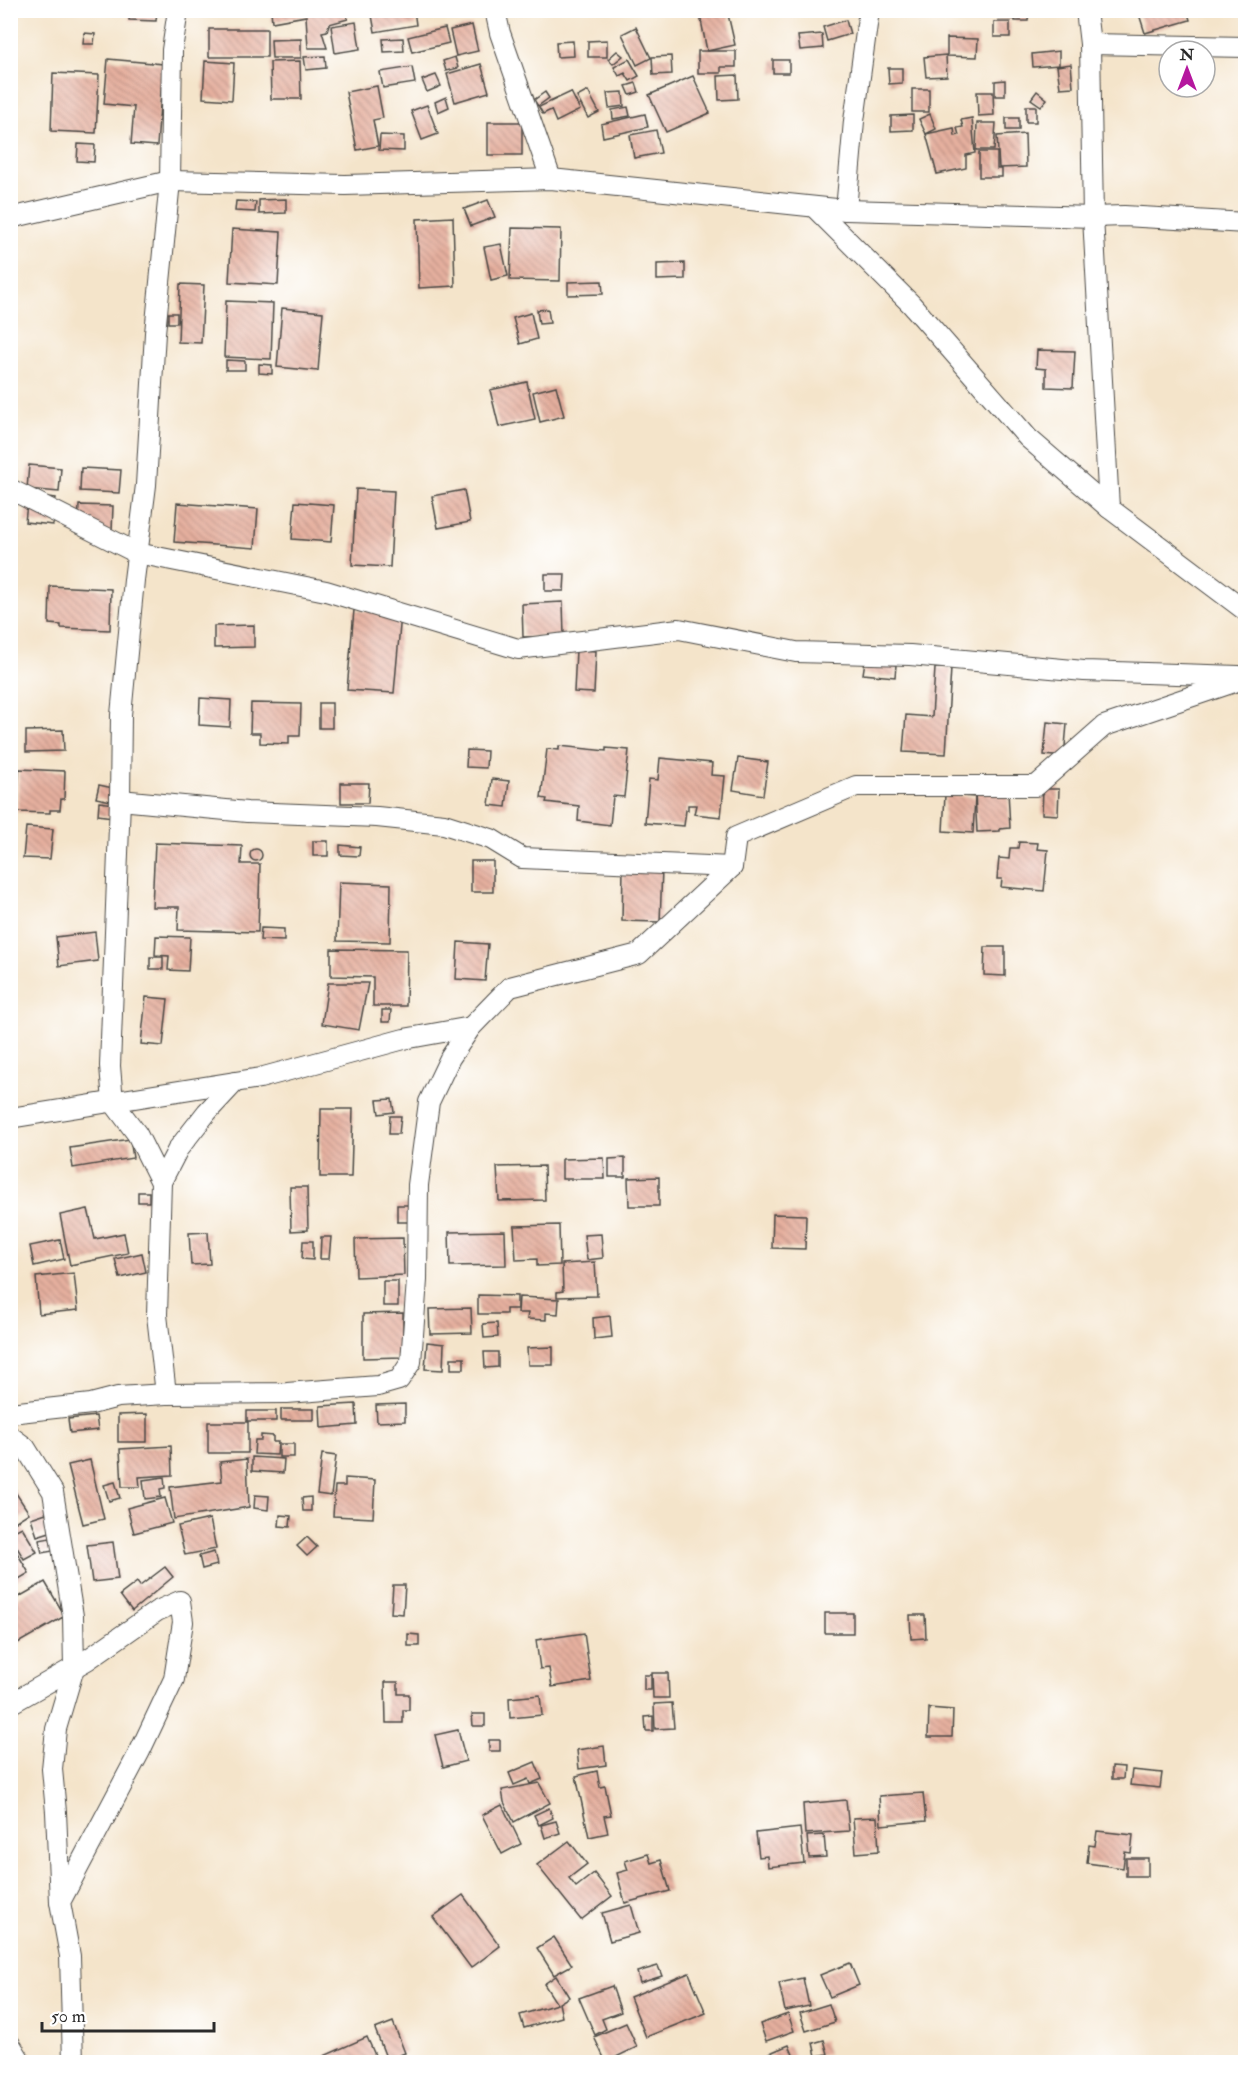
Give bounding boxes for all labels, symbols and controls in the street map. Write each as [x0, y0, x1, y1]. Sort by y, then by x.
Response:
north arrow [1157, 39, 1217, 99]
text: N [1179, 45, 1195, 65]
scale bar [42, 1995, 214, 2033]
text: 50 m [51, 2005, 86, 2028]

